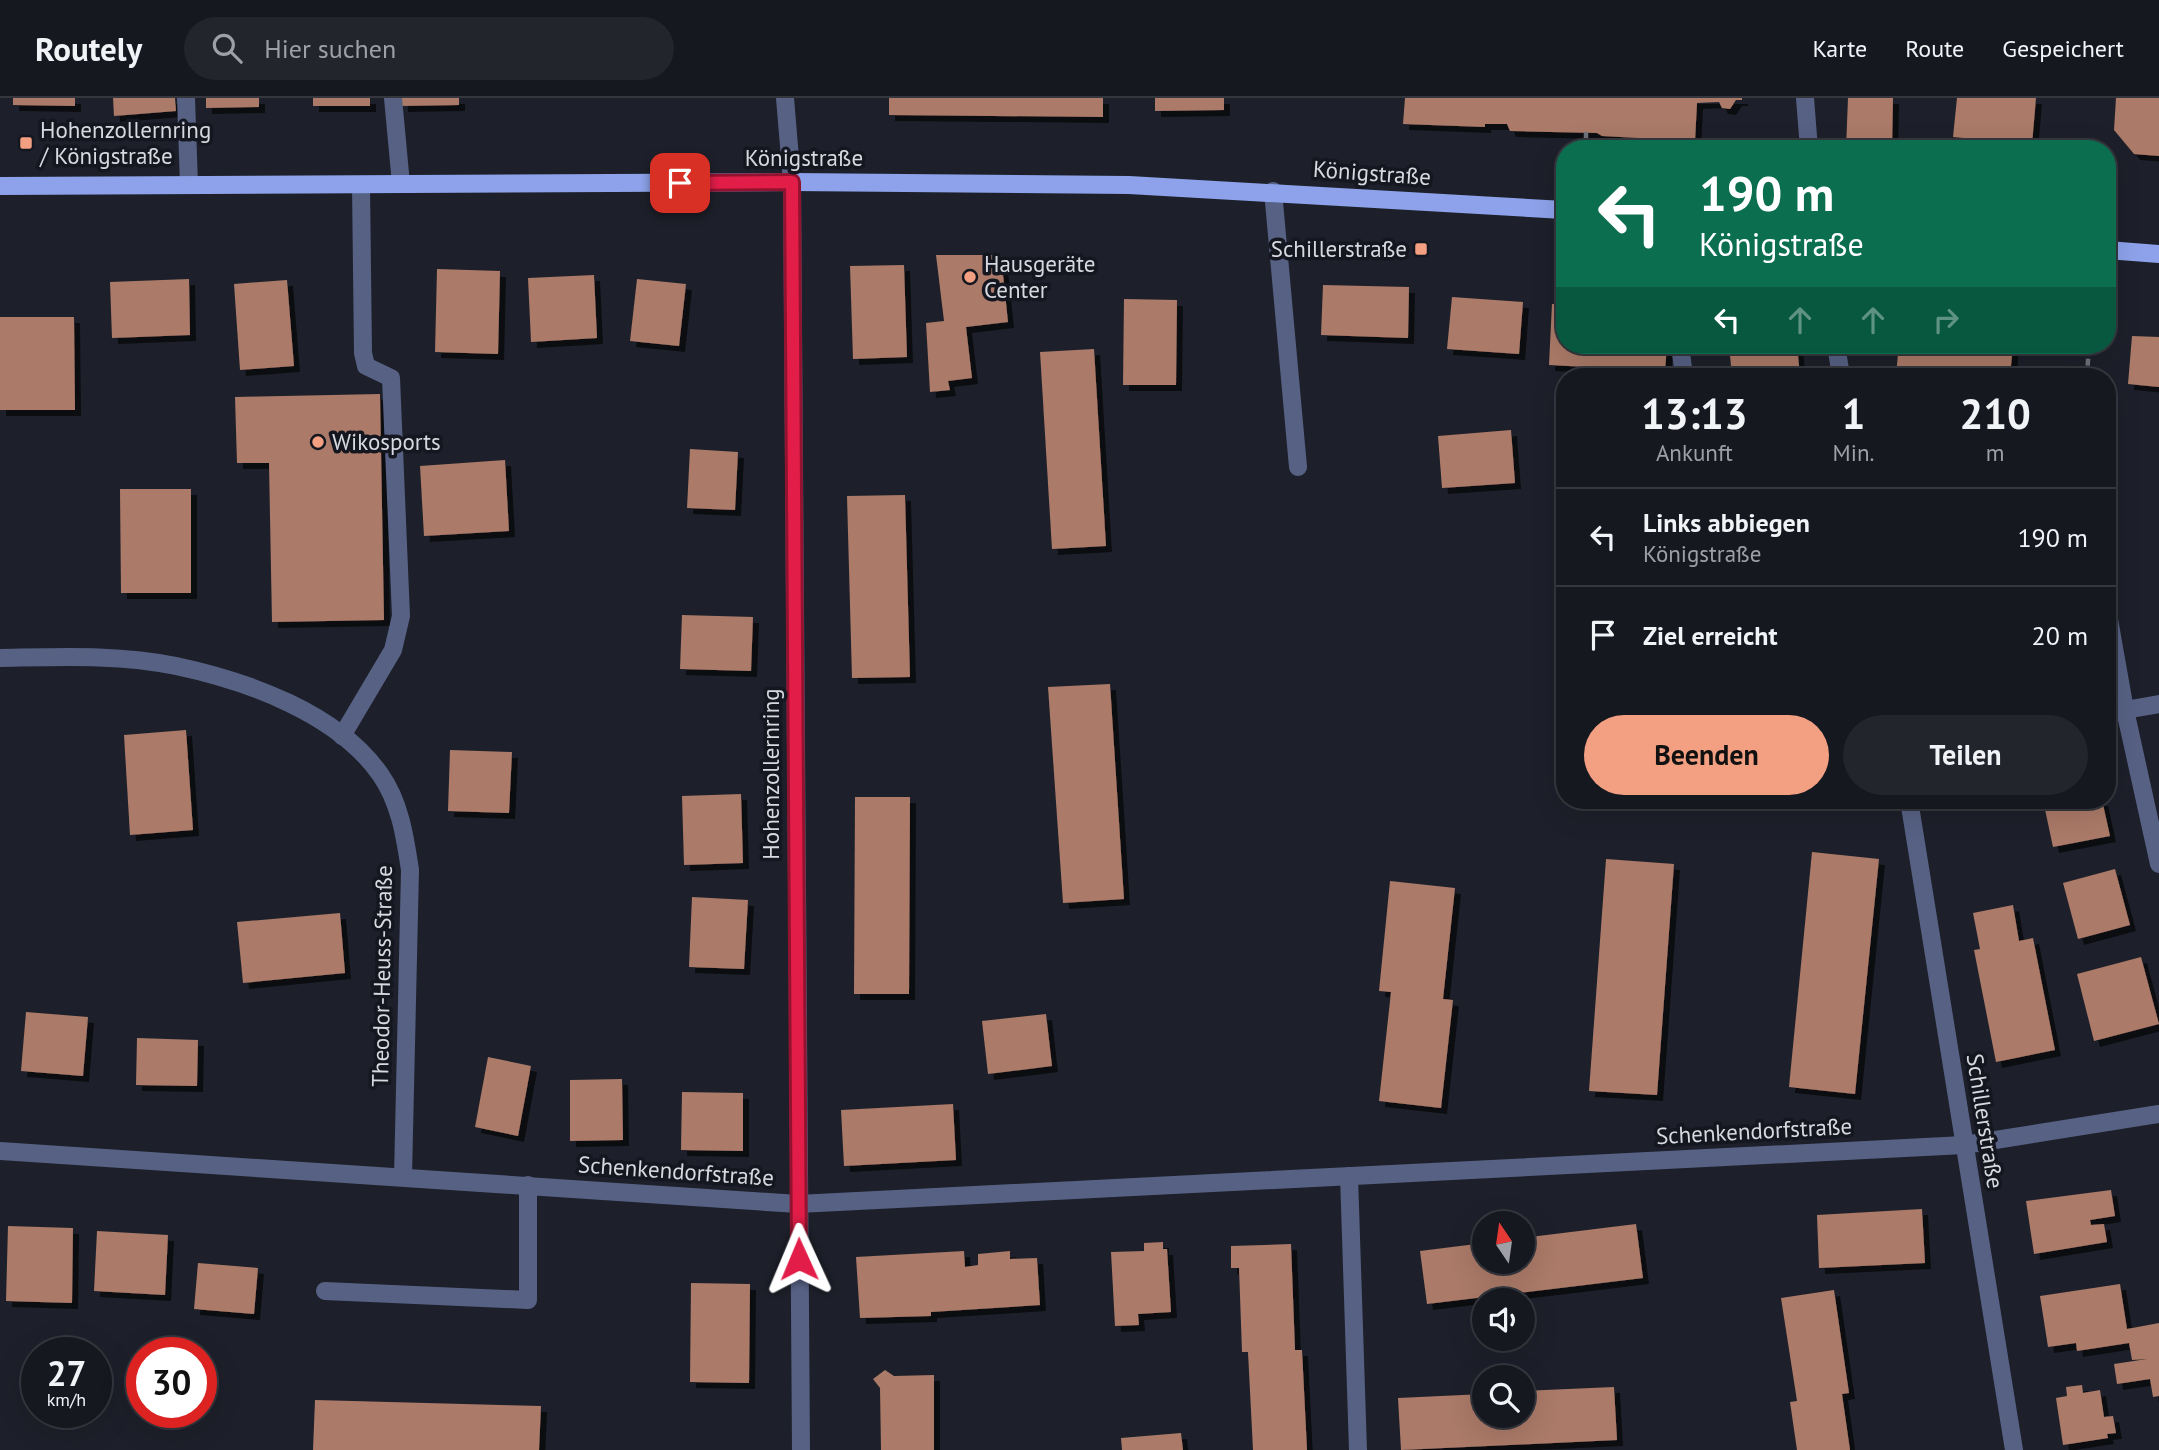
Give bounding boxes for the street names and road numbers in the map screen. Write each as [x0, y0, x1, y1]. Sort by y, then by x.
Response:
street label: Königstraße [745, 143, 863, 172]
street label: Königstraße [1312, 154, 1432, 191]
street label: Hohenzollernring [756, 688, 785, 860]
street label: Theodor-Heuss-Straße [365, 865, 398, 1087]
street label: Schillerstraße [1961, 1051, 2010, 1190]
street label: Schenkendorfstraße [1655, 1111, 1853, 1150]
street label: Schenkendorfstraße [577, 1149, 775, 1192]

